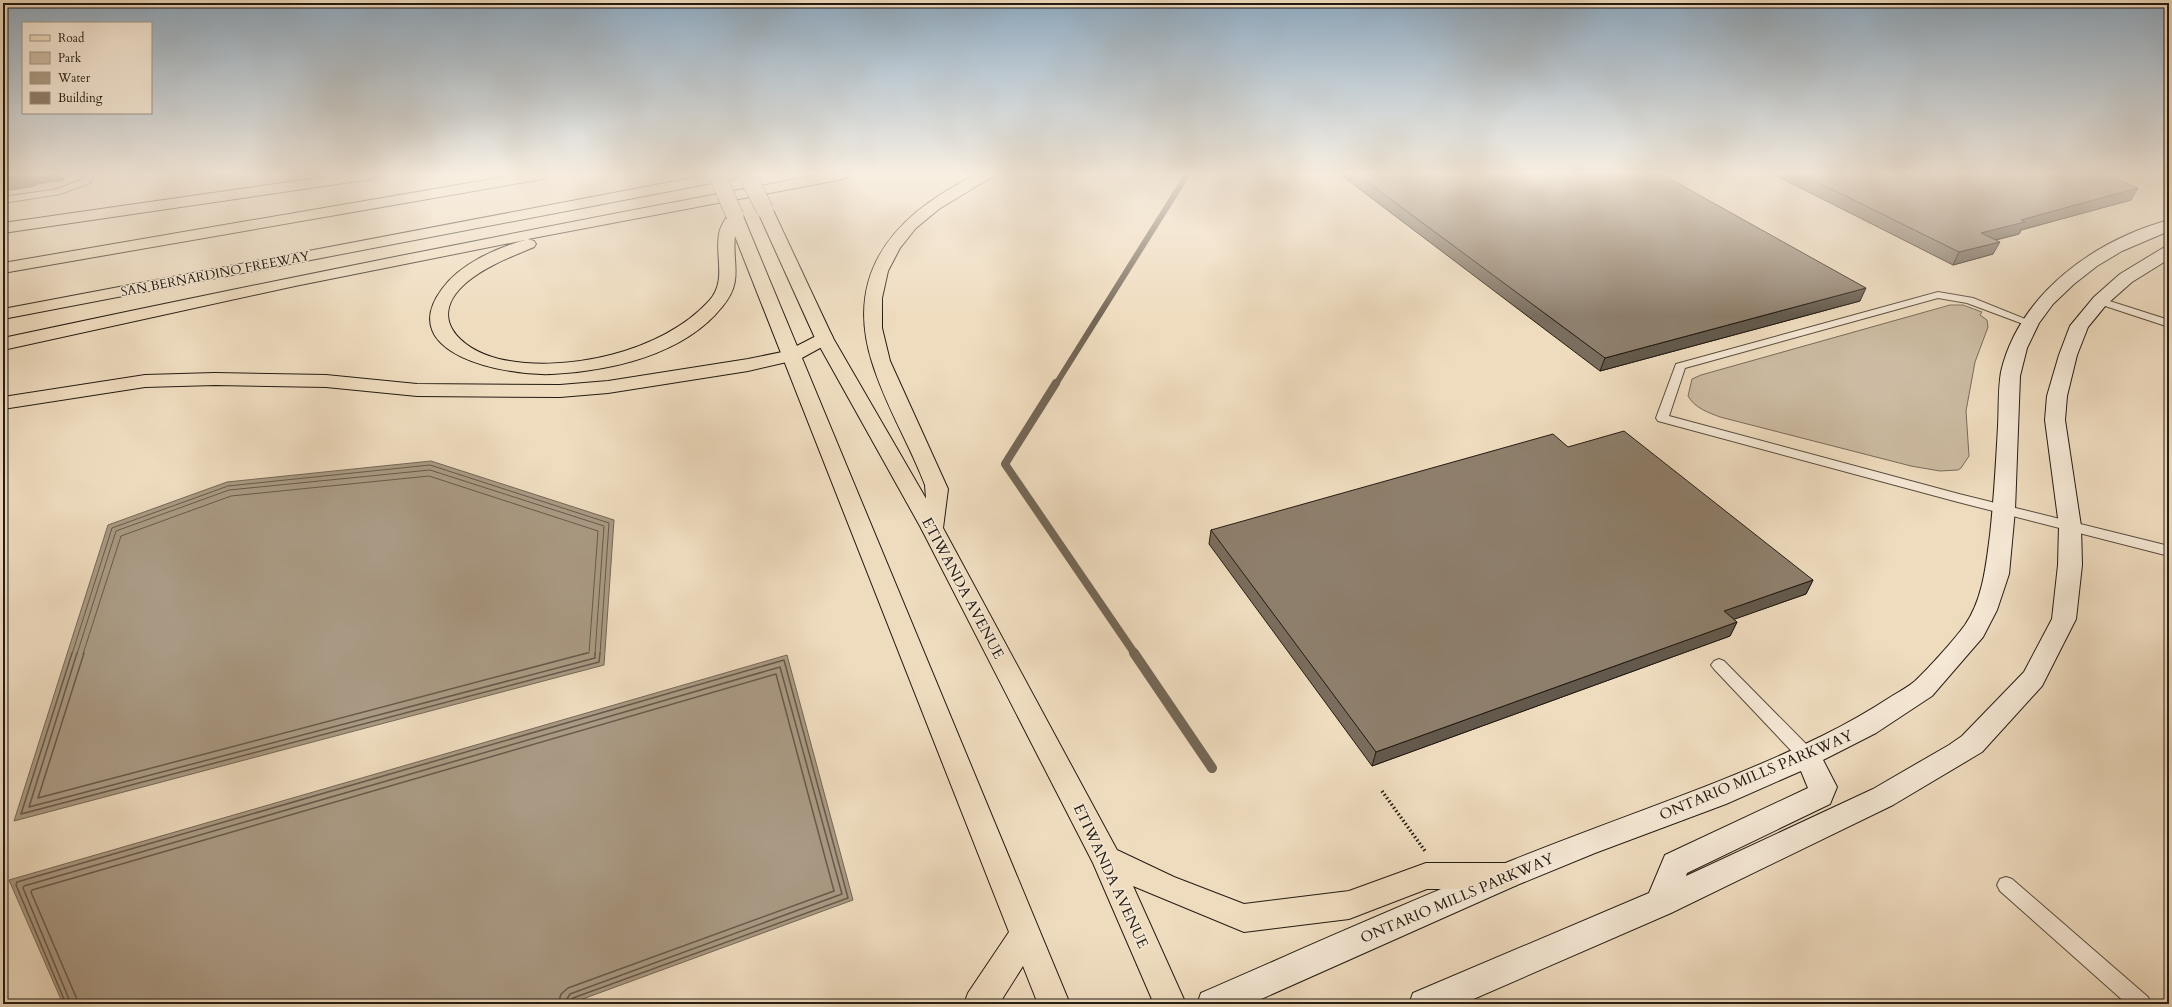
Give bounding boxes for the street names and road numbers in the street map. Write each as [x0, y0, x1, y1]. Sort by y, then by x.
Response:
street label: SAN BERNARDINO FREEWAY [119, 247, 312, 301]
street label: ETIWANDA AVENUE [917, 514, 1009, 662]
street label: ONTARIO MILLS PARKWAY [1656, 725, 1857, 825]
street label: ETIWANDA AVENUE [1069, 800, 1153, 952]
street label: ONTARIO MILLS PARKWAY [1357, 848, 1558, 948]

